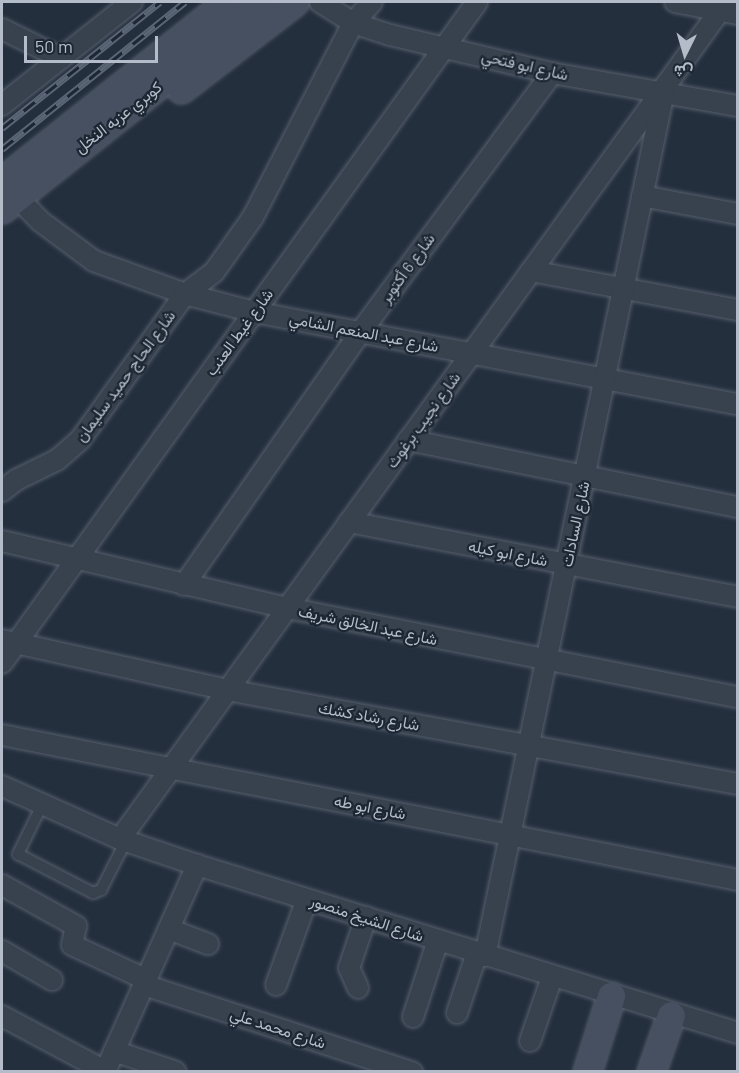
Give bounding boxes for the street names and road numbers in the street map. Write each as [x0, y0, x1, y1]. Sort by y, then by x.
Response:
street label: شارع ابو فتحي [480, 46, 570, 84]
street label: كوبري عزبه النخل [71, 77, 165, 157]
street label: شارع 6 أكتوبر [375, 229, 439, 307]
street label: شارع غيط العنب [201, 285, 277, 379]
street label: شارع الحاج حميد سليمان [71, 307, 179, 445]
street label: شارع عبد المنعم الشامي [288, 308, 440, 356]
street label: شارع نجيب برغوث [382, 368, 464, 472]
street label: شارع السادات [557, 480, 593, 568]
street label: شارع ابو كيله [467, 536, 549, 570]
street label: شارع عبد الخالق شريف [297, 601, 439, 649]
street label: شارع رشاد كشك [317, 698, 421, 734]
street label: شارع ابو طه [332, 791, 408, 823]
street label: شارع الشيخ منصور [308, 891, 426, 945]
street label: شارع محمد علي [228, 1003, 328, 1053]

